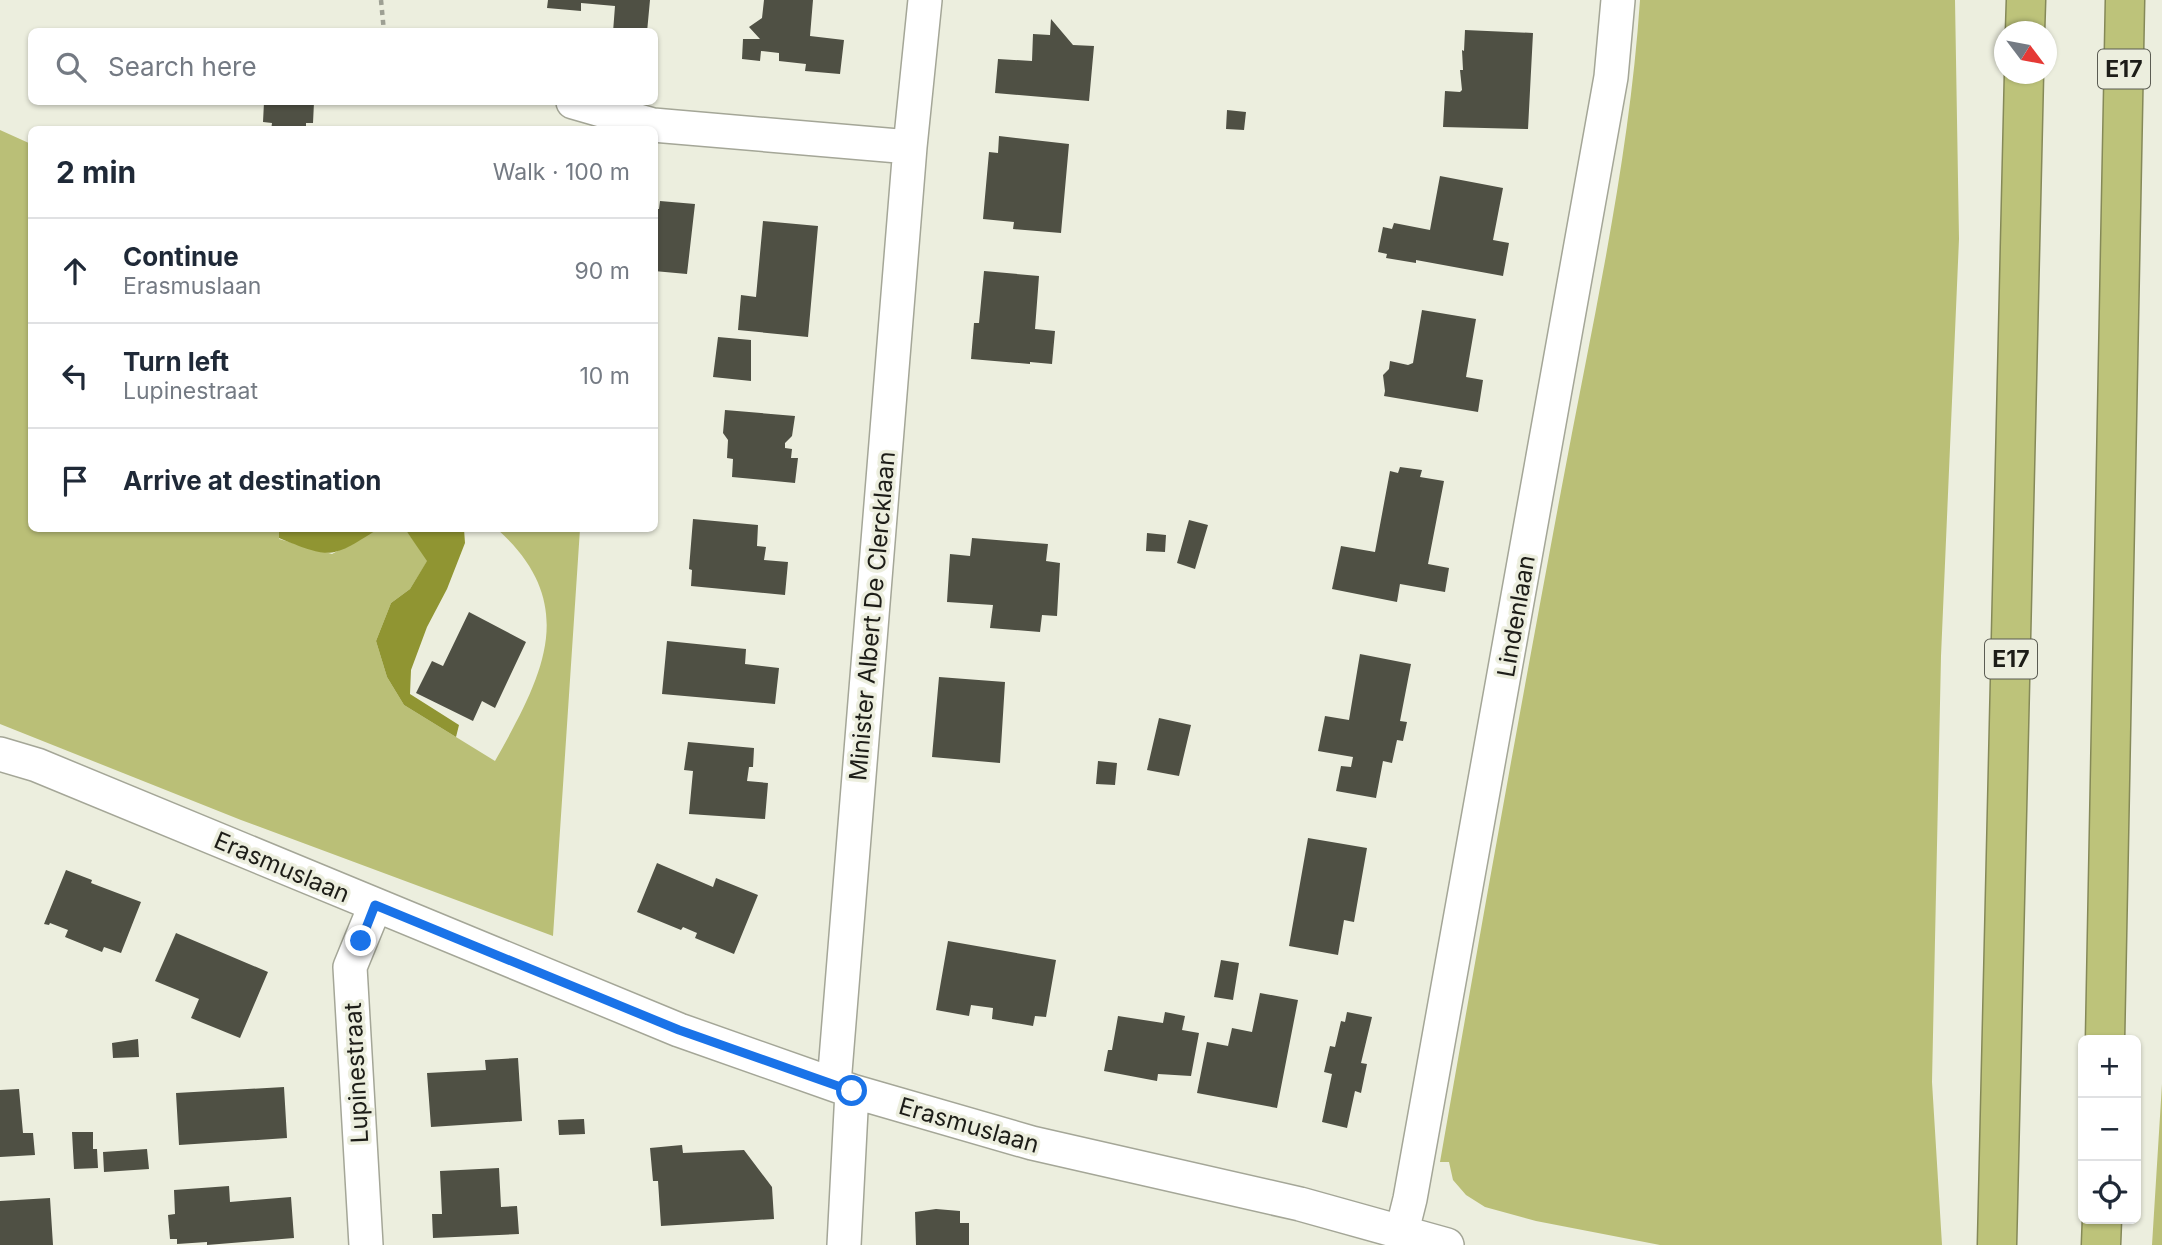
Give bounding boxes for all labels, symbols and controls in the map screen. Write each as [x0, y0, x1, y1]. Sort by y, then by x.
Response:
north arrow [1994, 21, 2057, 84]
search box [28, 28, 658, 105]
icon: search [52, 48, 90, 86]
road number: E17 [2098, 50, 2150, 88]
text: Search here [108, 51, 257, 82]
text: 2 min [56, 154, 136, 190]
text: Walk · 100 m [493, 158, 630, 186]
text: Continue [123, 241, 239, 272]
icon: ahead [56, 252, 94, 290]
text: 90 m [575, 257, 630, 285]
text: Erasmuslaan [123, 272, 261, 300]
text: Turn left [123, 346, 229, 377]
icon: left [56, 357, 94, 395]
text: 10 m [580, 362, 630, 390]
text: Lupinestraat [123, 377, 258, 405]
street label: Minister Albert De Clercklaan [843, 450, 901, 782]
icon: arrive [56, 462, 94, 500]
text: Arrive at destination [123, 465, 382, 496]
street label: Lindenlaan [1491, 553, 1541, 679]
road number: E17 [1985, 639, 2037, 678]
street label: Erasmuslaan [210, 825, 354, 909]
route end [345, 925, 376, 956]
street label: Lupinestraat [338, 1002, 374, 1144]
map controls [2078, 1035, 2141, 1224]
button: + [2078, 1035, 2141, 1098]
route start [836, 1075, 867, 1106]
street label: Erasmuslaan [896, 1091, 1042, 1159]
button: − [2078, 1098, 2141, 1161]
button: locate [2078, 1161, 2141, 1224]

